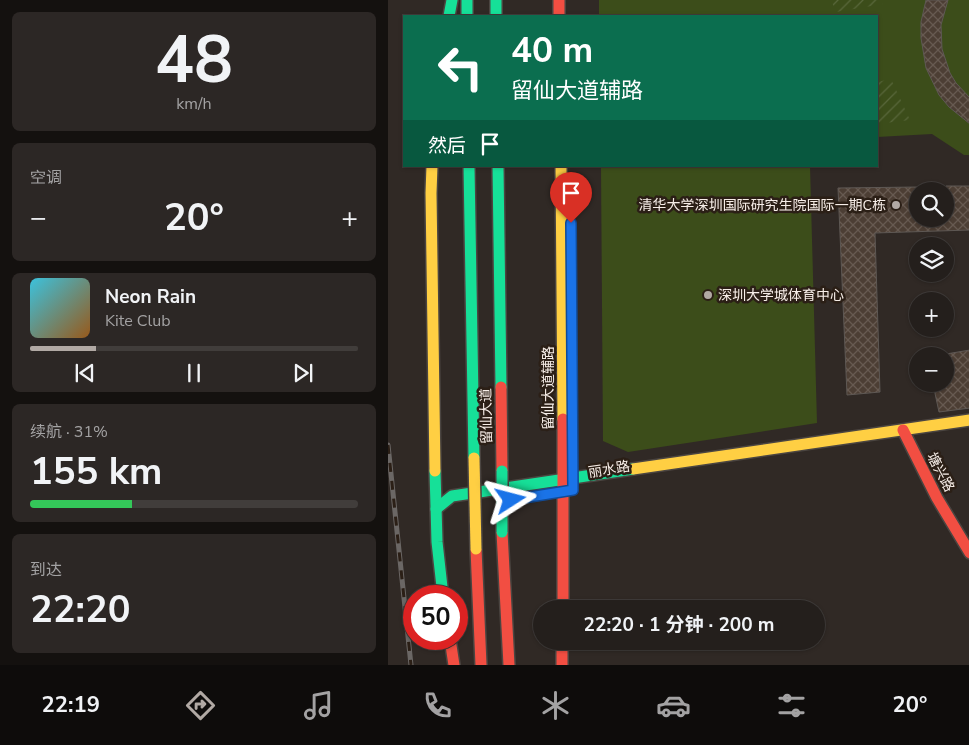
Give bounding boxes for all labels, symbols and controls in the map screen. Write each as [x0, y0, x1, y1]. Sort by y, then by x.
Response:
text: 48 [155, 16, 233, 105]
text: 40 m [511, 27, 593, 74]
icon: left [428, 35, 493, 100]
text: 留仙大道辅路 [511, 76, 643, 106]
text: km/h [176, 93, 212, 115]
icon: arrive [476, 130, 504, 158]
text: 然后 [428, 133, 466, 159]
text: 空调 [30, 167, 62, 189]
pin [550, 172, 592, 223]
icon: arrive [557, 179, 585, 207]
map controls [909, 182, 954, 392]
button: search [909, 182, 954, 227]
text: 20° [164, 192, 224, 243]
place label: 清华大学深圳国际研究生院国际一期C栋 [639, 196, 886, 215]
text: − [30, 199, 47, 237]
text: + [341, 199, 358, 237]
marker: 清华大学深圳国际研究生院国际一期C栋 [890, 199, 902, 211]
button: layers [909, 237, 954, 282]
text: Neon Rain [105, 284, 196, 310]
place label: 深圳大学城体育中心 [718, 286, 844, 305]
marker: 深圳大学城体育中心 [702, 289, 714, 301]
button: + [909, 292, 954, 337]
text: Kite Club [105, 310, 171, 332]
street label: 留仙大道辅路 [539, 346, 558, 430]
button: − [909, 347, 954, 392]
icon: previous [71, 359, 99, 387]
icon: pause [180, 359, 208, 387]
icon: next [289, 359, 317, 387]
street label: 留仙大道 [477, 388, 496, 444]
text: 续航 · 31% [30, 421, 108, 443]
text: 155 km [30, 446, 162, 497]
street label: 塘兴路 [922, 449, 959, 495]
street label: 丽水路 [587, 457, 631, 482]
position arrow [484, 473, 536, 525]
text: 到达 [30, 559, 62, 581]
text: 22:20 [30, 584, 131, 635]
speed limit sign: 50 [403, 585, 468, 650]
text: 22:20 · 1 分钟 · 200 m [584, 612, 774, 638]
icon: directions [183, 688, 218, 723]
icon: music [301, 688, 336, 723]
icon: phone [420, 688, 455, 723]
icon: climate [538, 688, 573, 723]
icon: car [656, 688, 691, 723]
icon: filters [774, 688, 809, 723]
text: 22:19 [42, 690, 100, 720]
text: 20° [893, 690, 927, 720]

